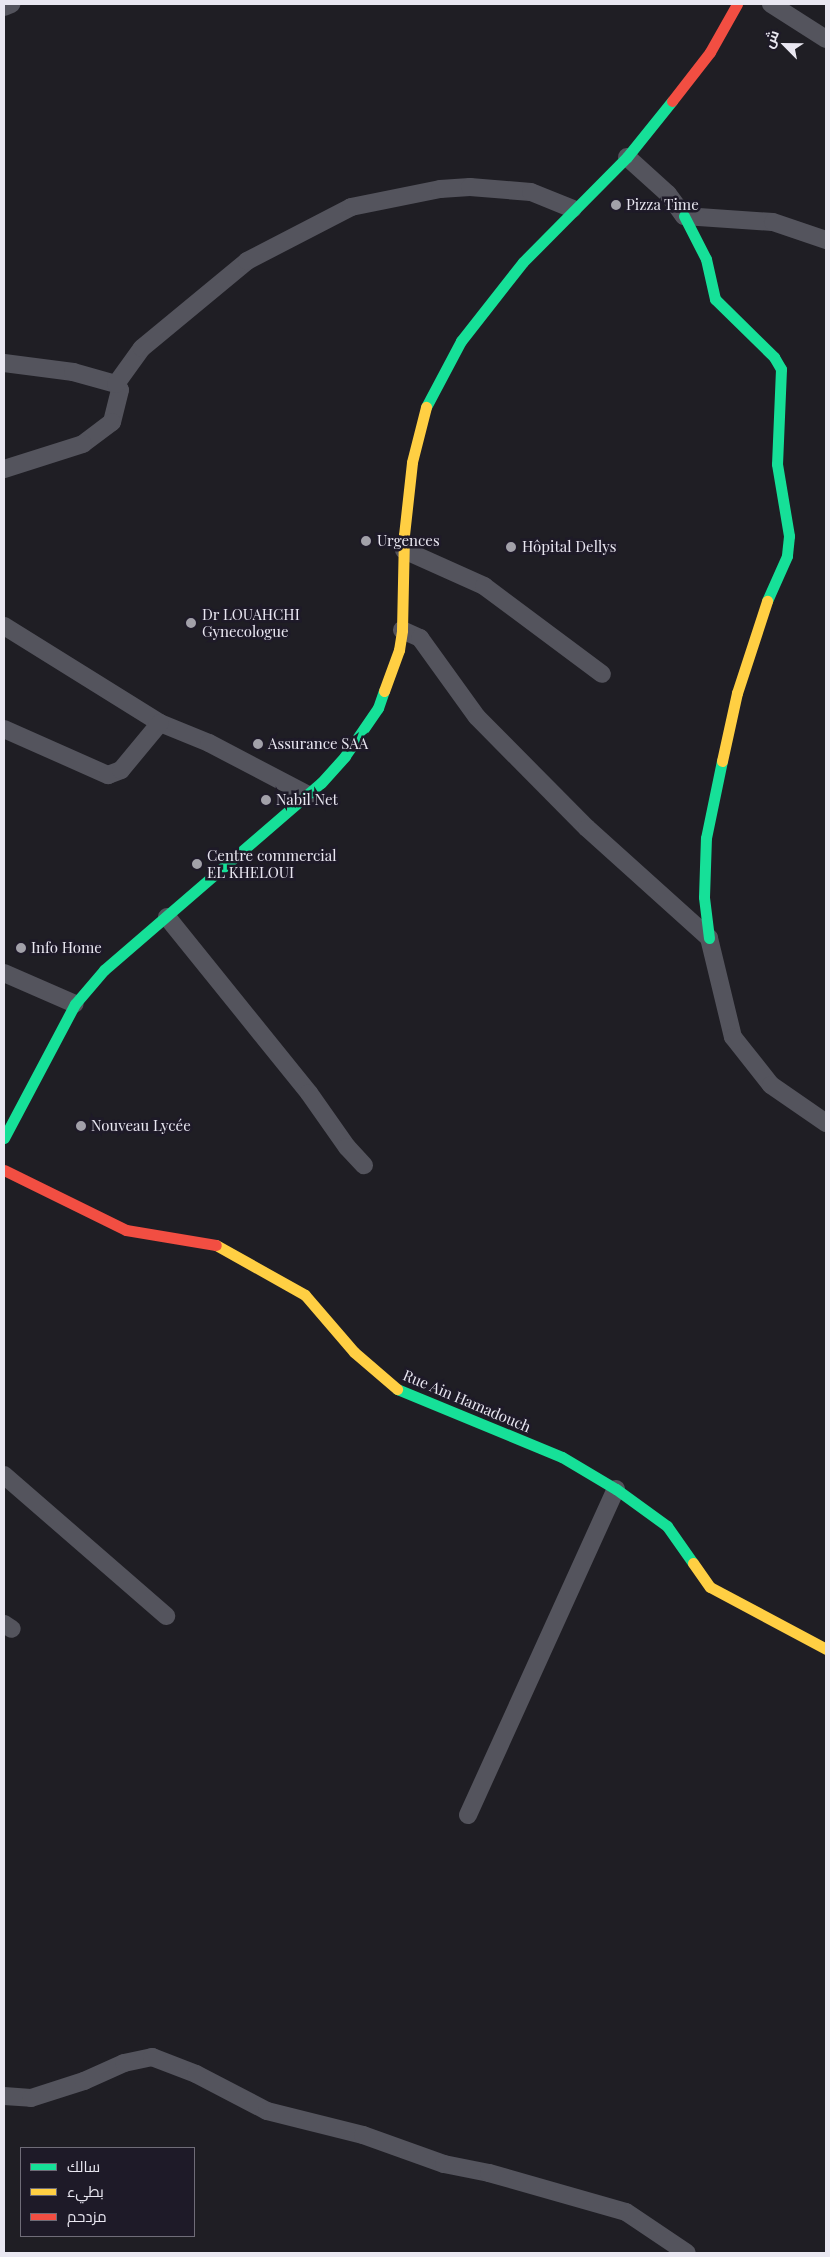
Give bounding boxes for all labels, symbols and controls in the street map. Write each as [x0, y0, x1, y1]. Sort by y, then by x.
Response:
north arrow [760, 20, 810, 70]
text: ش [758, 27, 783, 51]
place label: Pizza Time [626, 196, 699, 214]
marker: Pizza Time [610, 199, 622, 211]
place label: Urgences [377, 532, 440, 550]
marker: Urgences [359, 534, 373, 548]
place label: Hôpital Dellys [522, 538, 616, 556]
marker: Hôpital Dellys [504, 540, 518, 554]
place label: Dr LOUAHCHI Gynecologue [202, 605, 300, 640]
marker: Dr LOUAHCHI Gynecologue [184, 616, 198, 630]
place label: Assurance SAA [268, 735, 368, 753]
marker: Assurance SAA [252, 738, 264, 750]
place label: Nabil Net [276, 791, 338, 809]
marker: Nabil Net [260, 794, 272, 806]
place label: Centre commercial EL KHELOUI [207, 846, 336, 881]
marker: Centre commercial EL KHELOUI [191, 858, 203, 870]
place label: Info Home [31, 939, 102, 957]
marker: Info Home [15, 942, 27, 954]
place label: Nouveau Lycée [91, 1117, 191, 1135]
marker: Nouveau Lycée [75, 1120, 87, 1132]
street label: Rue Ain Hamadouch [400, 1366, 534, 1436]
legend [20, 2147, 195, 2237]
text: سالك [67, 2156, 100, 2176]
text: بطيء [67, 2181, 104, 2201]
text: مزدحم [67, 2206, 107, 2226]

